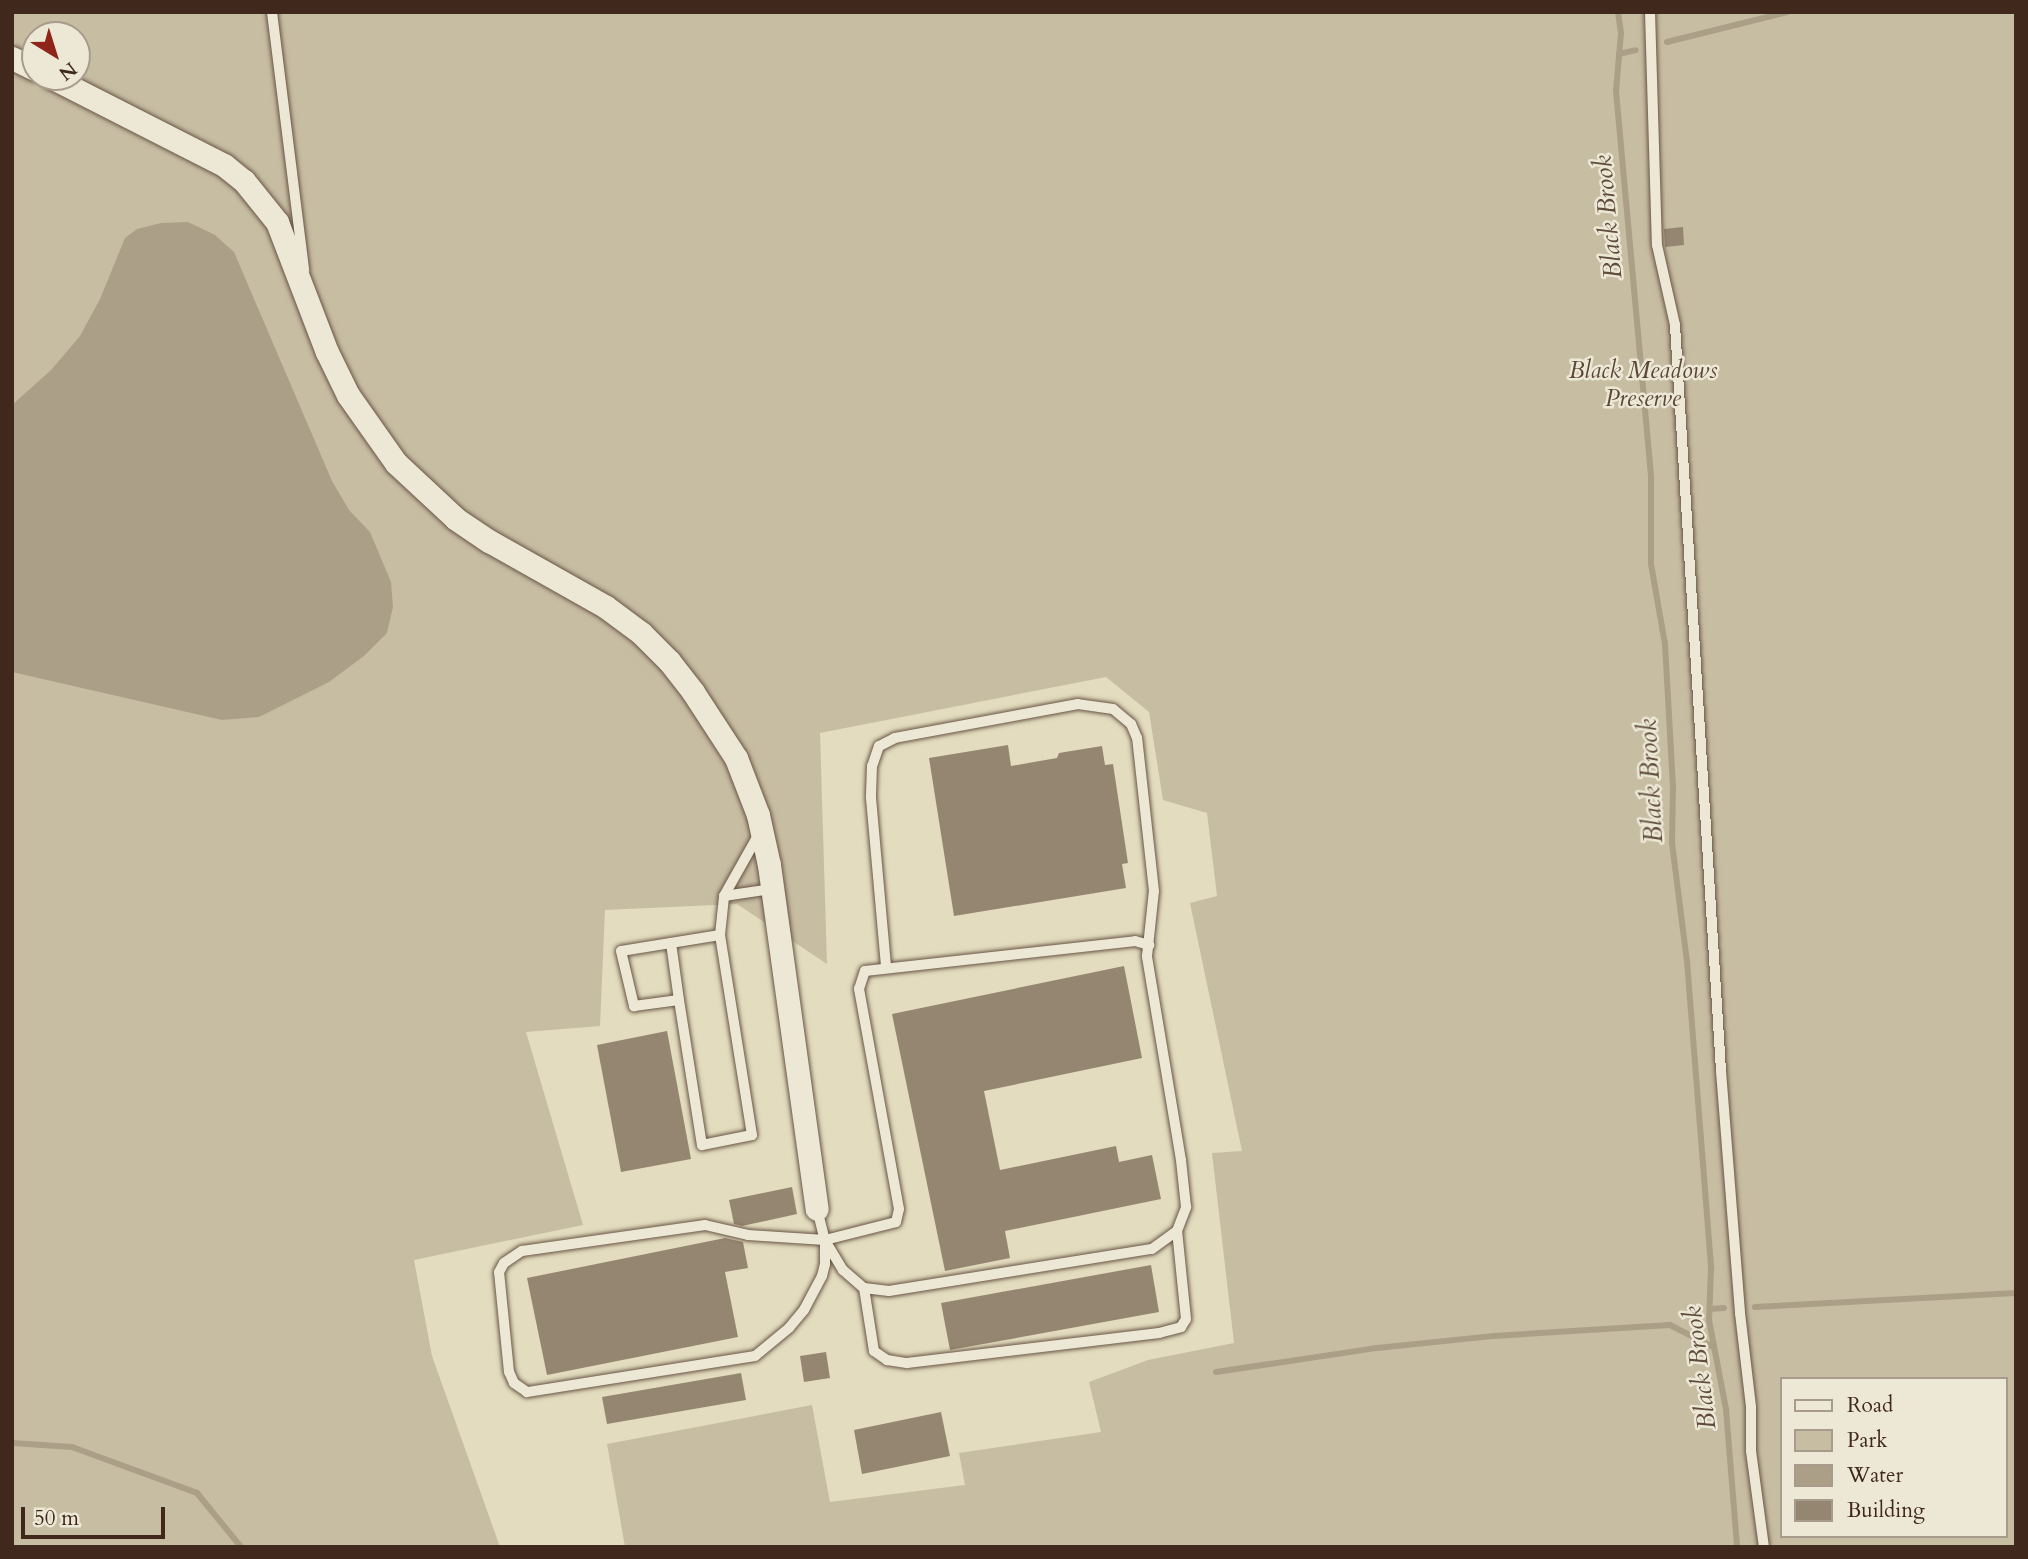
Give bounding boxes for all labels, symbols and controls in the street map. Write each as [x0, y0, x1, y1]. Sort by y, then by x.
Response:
north arrow [21, 21, 91, 91]
text: N [53, 56, 82, 86]
water label: Black Brook [1587, 154, 1629, 280]
park label: Black Meadows Preserve [1569, 357, 1717, 413]
water label: Black Brook [1632, 718, 1670, 844]
water label: Black Brook [1677, 1304, 1723, 1432]
legend [1780, 1377, 2007, 1538]
text: Road [1847, 1391, 1893, 1420]
text: Park [1847, 1426, 1887, 1455]
text: Water [1847, 1461, 1903, 1490]
scale bar [24, 1492, 168, 1536]
text: Building [1847, 1496, 1925, 1525]
text: 50 m [34, 1504, 79, 1533]

